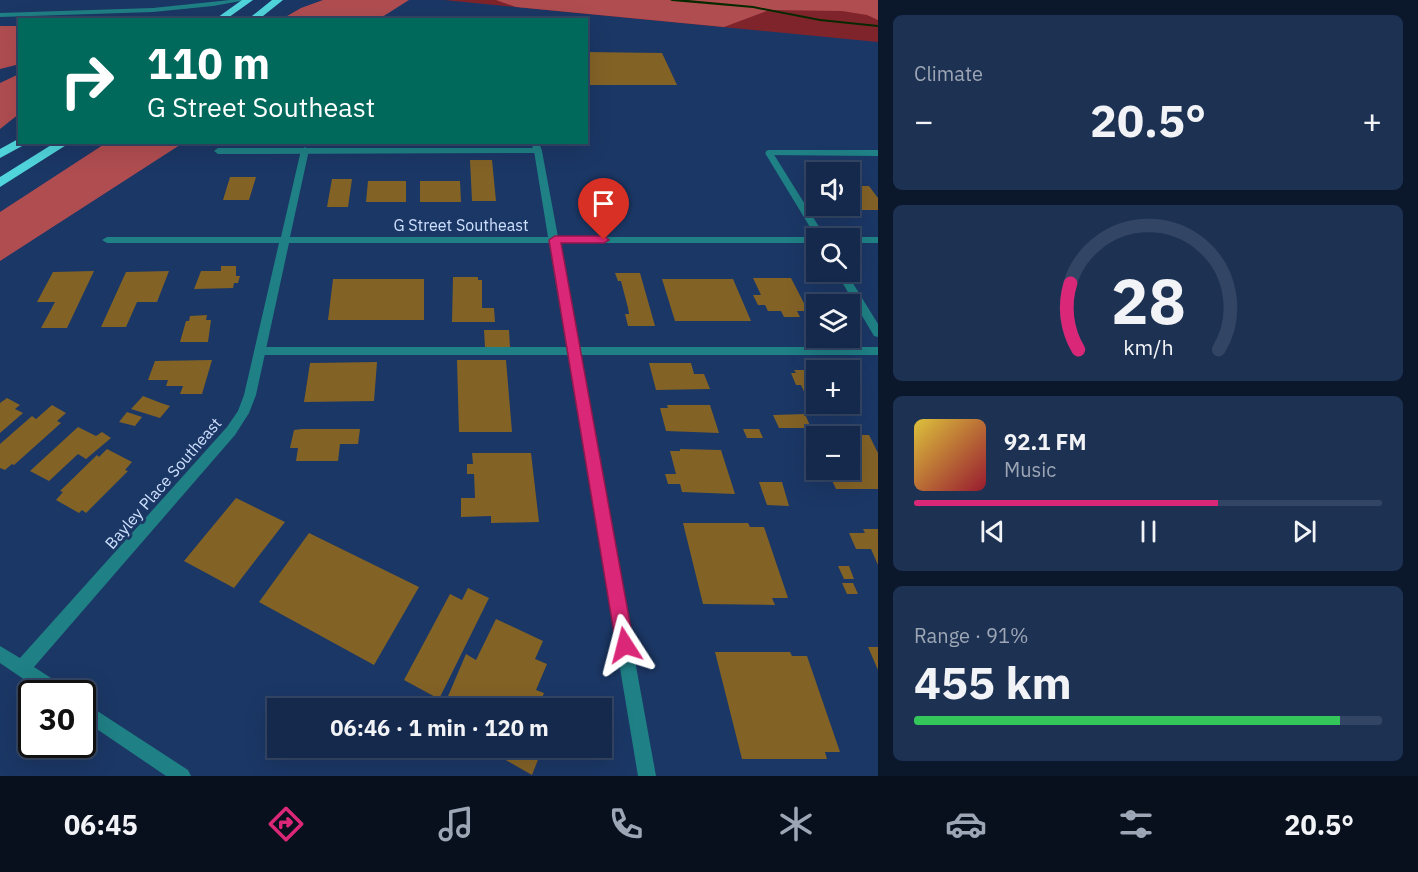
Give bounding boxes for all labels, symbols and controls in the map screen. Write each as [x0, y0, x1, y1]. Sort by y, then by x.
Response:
text: 110 m [147, 36, 270, 91]
icon: right [48, 42, 126, 120]
text: Climate [914, 60, 983, 87]
text: G Street Southeast [147, 89, 375, 124]
text: 20.5° [1090, 91, 1206, 149]
text: − [914, 99, 934, 142]
text: + [1362, 99, 1382, 142]
map controls [806, 162, 860, 480]
button: sound [806, 162, 860, 216]
pin [578, 178, 629, 240]
icon: arrive [587, 187, 620, 220]
street label: G Street Southeast [393, 215, 529, 235]
button: search [806, 228, 860, 282]
text: 28 [1111, 260, 1185, 341]
button: layers [806, 294, 860, 348]
text: km/h [1123, 333, 1173, 361]
button: + [806, 360, 860, 414]
street label: Bayley Place Southeast [101, 413, 225, 553]
button: − [806, 426, 860, 480]
text: 92.1 FM [1004, 427, 1087, 456]
text: Music [1004, 456, 1056, 483]
icon: previous [976, 515, 1009, 548]
icon: pause [1132, 515, 1165, 548]
icon: next [1288, 515, 1321, 548]
position arrow [593, 613, 657, 677]
text: Range · 91% [914, 622, 1029, 649]
text: 455 km [914, 653, 1072, 711]
speed limit sign: 30 [18, 680, 96, 758]
text: 06:46 · 1 min · 120 m [330, 713, 549, 742]
icon: directions [265, 803, 307, 845]
icon: music [435, 803, 477, 845]
icon: phone [605, 803, 647, 845]
icon: climate [775, 803, 817, 845]
icon: car [945, 803, 987, 845]
icon: filters [1115, 803, 1157, 845]
text: 06:45 [64, 807, 138, 842]
text: 20.5° [1284, 807, 1354, 842]

